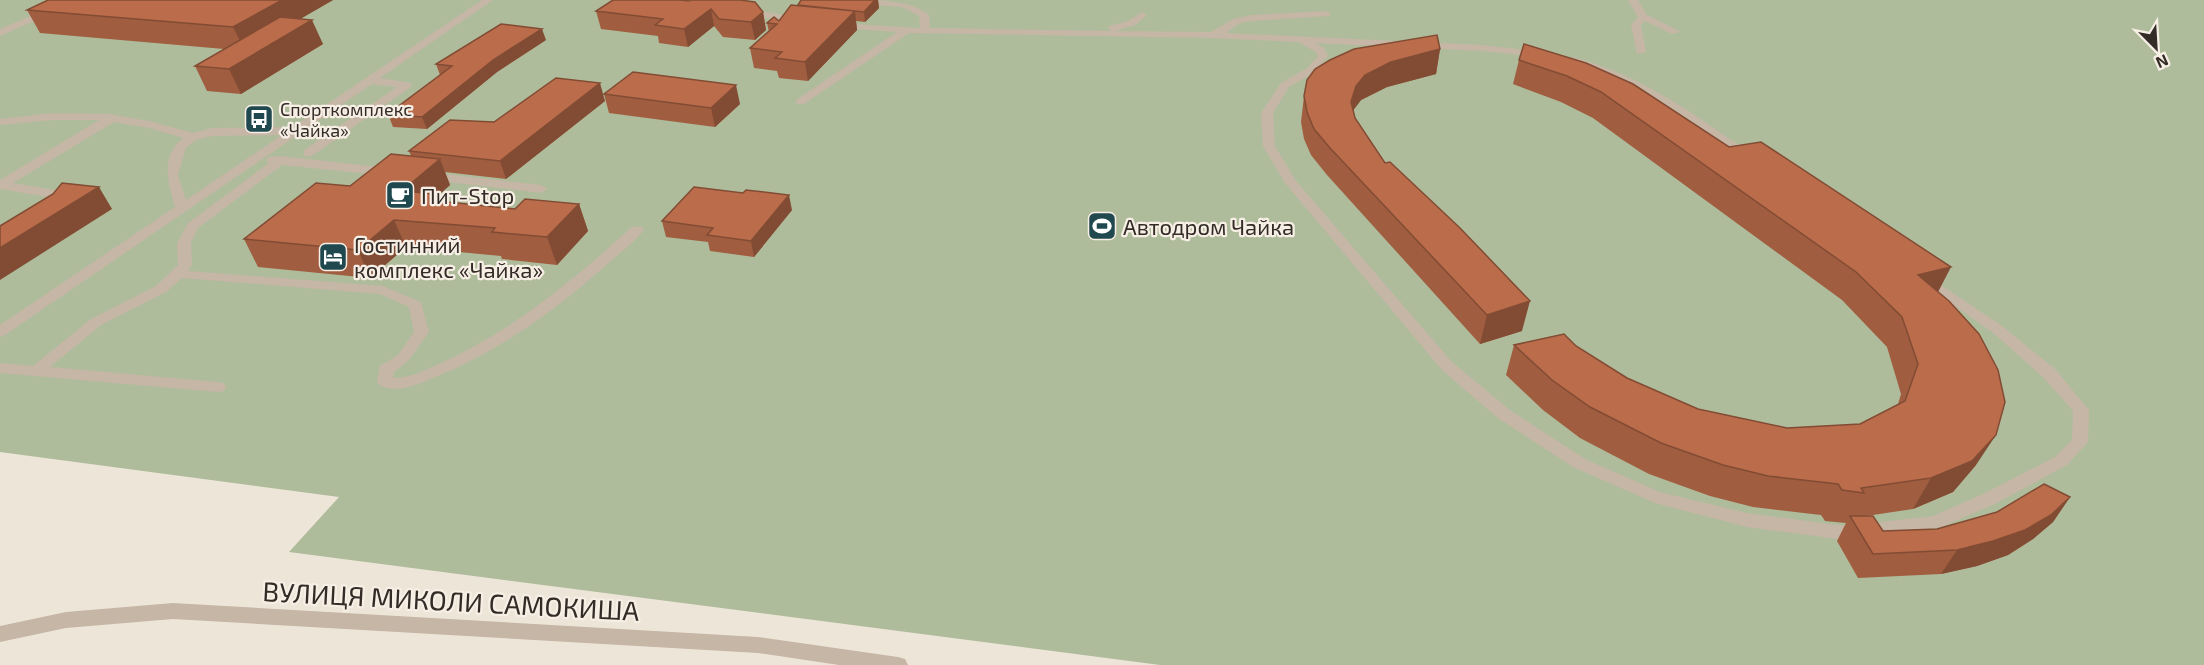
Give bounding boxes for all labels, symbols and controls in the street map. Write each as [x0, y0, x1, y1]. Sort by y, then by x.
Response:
north arrow [2126, 18, 2186, 78]
text: N [2153, 51, 2171, 73]
place label: Спорткомплекс «Чайка» [280, 98, 412, 141]
bus stop icon: Спорткомплекс «Чайка» [243, 103, 275, 135]
cafe icon: Пит-Stop [384, 179, 416, 211]
place label: Пит-Stop [421, 182, 514, 208]
sports icon: Автодром Чайка [1086, 210, 1118, 242]
place label: Автодром Чайка [1123, 213, 1294, 239]
place label: Гостинний комплекс «Чайка» [354, 231, 543, 282]
hotel icon: Гостинний комплекс «Чайка» [317, 241, 349, 273]
street label: ВУЛИЦЯ МИКОЛИ САМОКИША [262, 574, 640, 626]

